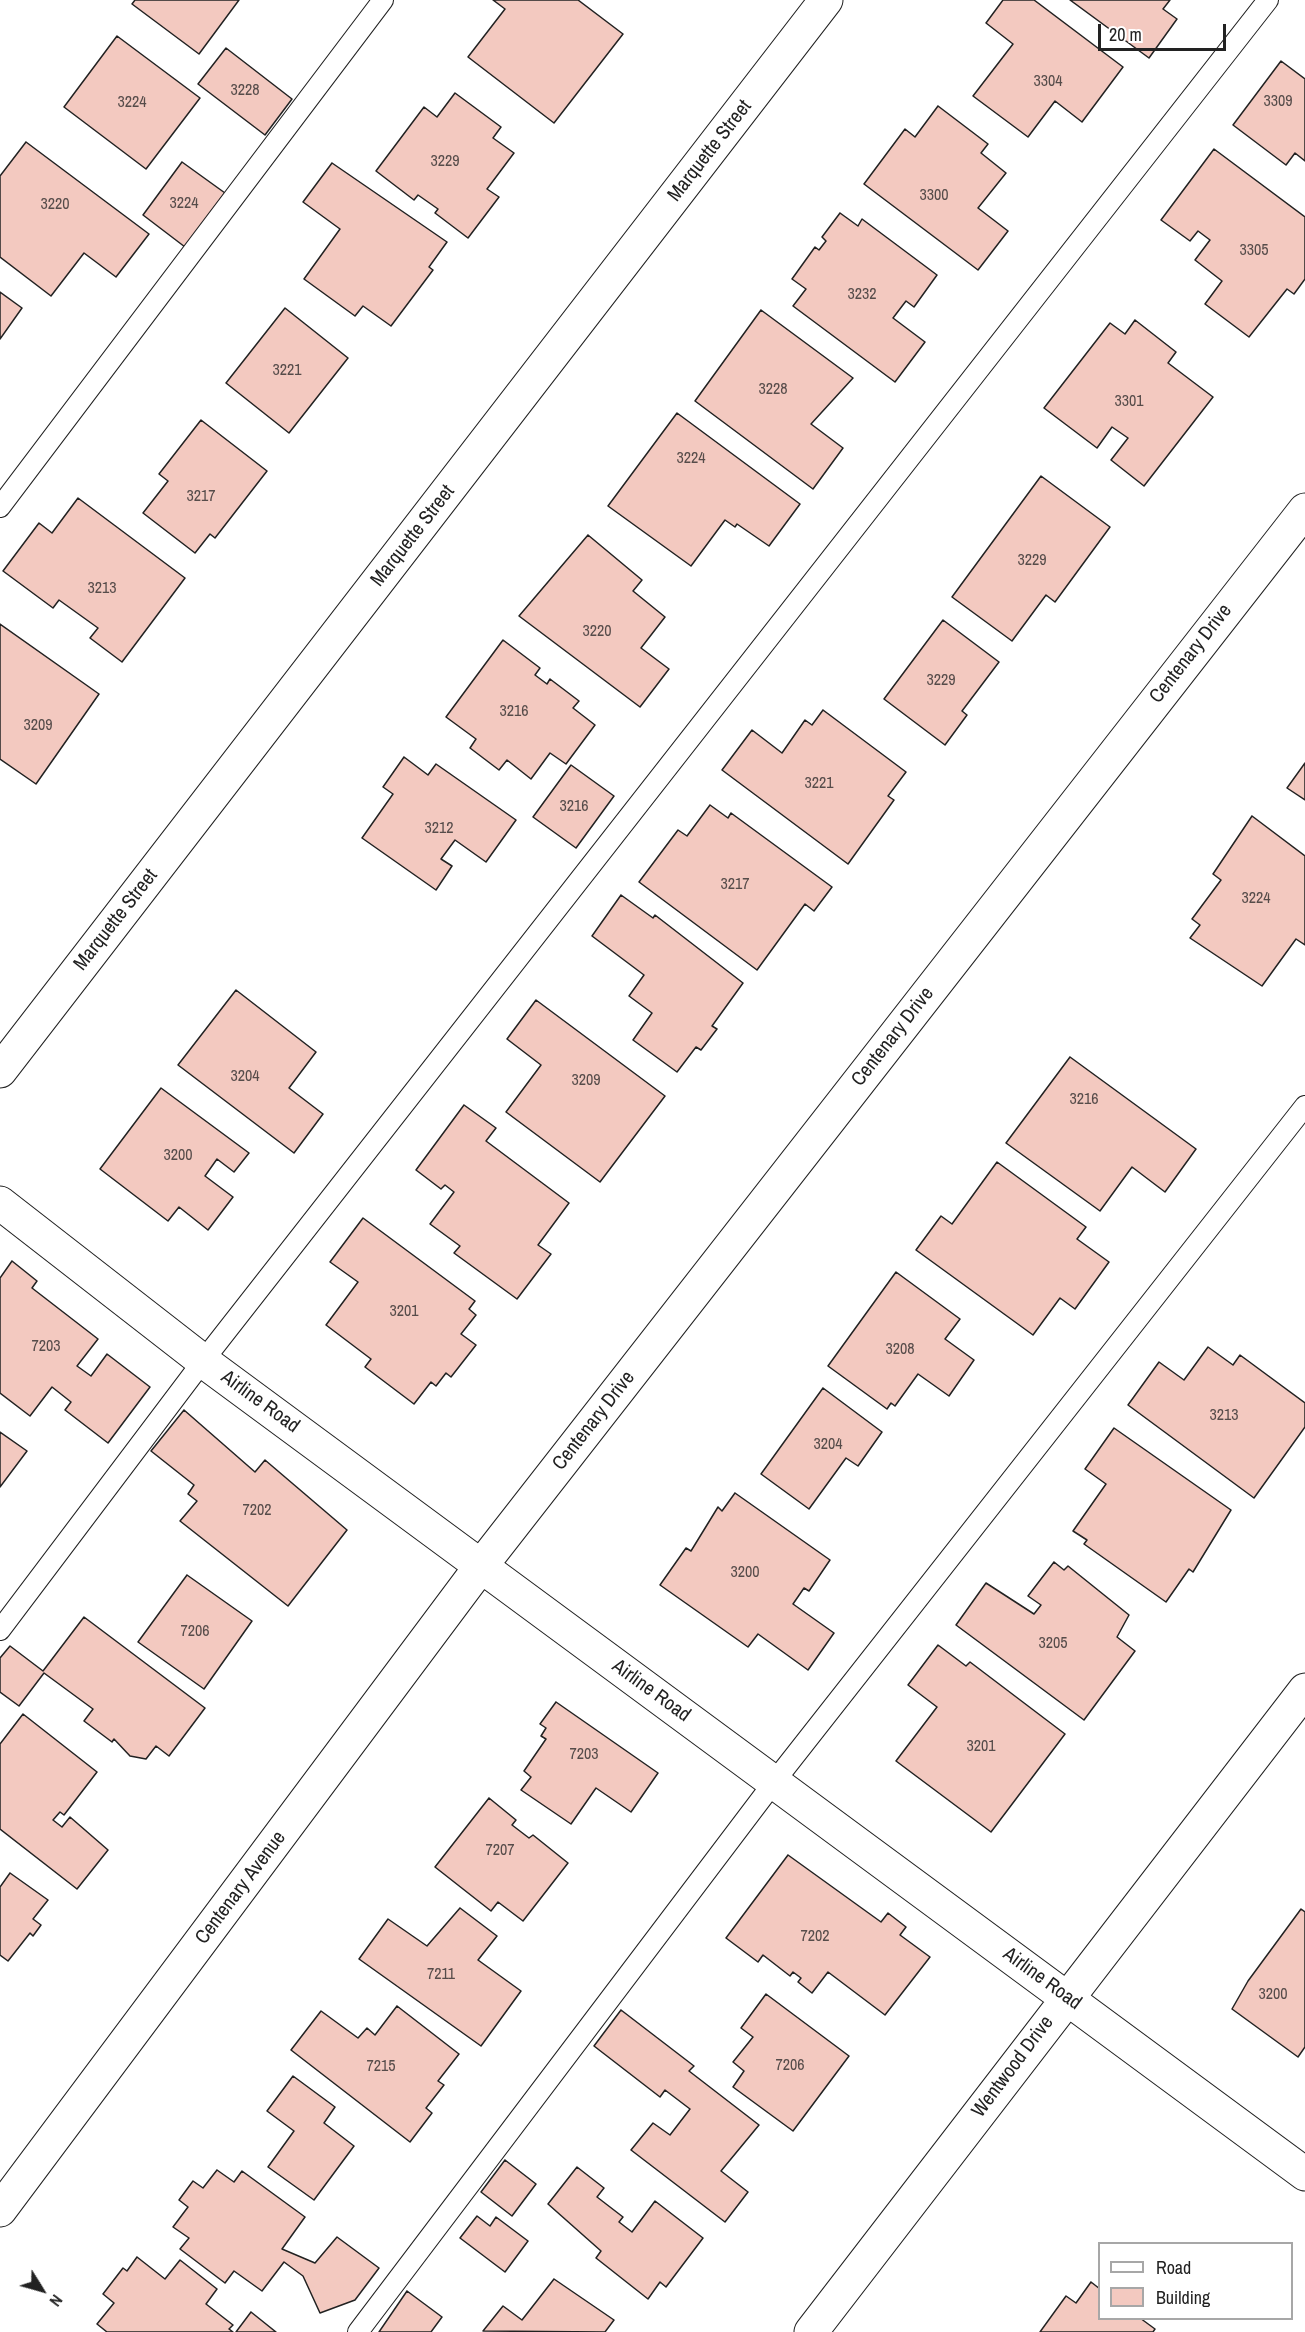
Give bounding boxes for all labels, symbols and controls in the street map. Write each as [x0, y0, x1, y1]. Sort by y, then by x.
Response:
scale bar [1101, 12, 1228, 50]
text: 20 m [1109, 22, 1142, 47]
house number: 3304 [1033, 72, 1063, 92]
house number: 3228 [230, 81, 260, 101]
house number: 3309 [1263, 92, 1293, 112]
house number: 3224 [117, 93, 147, 113]
street label: Marquette Street [663, 95, 757, 207]
house number: 3229 [430, 152, 460, 172]
house number: 3300 [919, 186, 949, 206]
house number: 3224 [169, 194, 199, 214]
house number: 3220 [40, 195, 70, 215]
house number: 3305 [1239, 241, 1269, 261]
house number: 3232 [847, 285, 877, 305]
house number: 3221 [272, 361, 302, 381]
house number: 3228 [758, 380, 788, 400]
house number: 3301 [1114, 392, 1144, 412]
house number: 3224 [676, 449, 706, 469]
street label: Marquette Street [366, 480, 460, 592]
house number: 3217 [186, 487, 216, 507]
house number: 3229 [1017, 551, 1047, 571]
house number: 3213 [87, 579, 117, 599]
street label: Centenary Drive [1145, 600, 1237, 708]
house number: 3220 [582, 622, 612, 642]
house number: 3229 [926, 671, 956, 691]
house number: 3216 [499, 702, 529, 722]
house number: 3209 [23, 716, 53, 736]
house number: 3221 [804, 774, 834, 794]
house number: 3216 [559, 797, 589, 817]
house number: 3212 [424, 819, 454, 839]
street label: Marquette Street [69, 864, 163, 976]
house number: 3217 [720, 875, 750, 895]
house number: 3224 [1241, 889, 1271, 909]
street label: Centenary Drive [847, 983, 939, 1091]
house number: 3204 [230, 1067, 260, 1087]
house number: 3209 [571, 1071, 601, 1091]
house number: 3216 [1069, 1090, 1099, 1110]
house number: 3200 [163, 1146, 193, 1166]
house number: 3201 [389, 1302, 419, 1322]
house number: 7203 [31, 1337, 61, 1357]
house number: 3208 [885, 1340, 915, 1360]
street label: Airline Road [216, 1366, 304, 1438]
street label: Centenary Drive [548, 1367, 640, 1475]
house number: 3213 [1209, 1406, 1239, 1426]
house number: 3204 [813, 1435, 843, 1455]
house number: 7202 [242, 1501, 272, 1521]
house number: 3200 [730, 1563, 760, 1583]
house number: 7206 [180, 1622, 210, 1642]
house number: 3205 [1038, 1634, 1068, 1654]
street label: Airline Road [607, 1655, 695, 1727]
house number: 3201 [966, 1737, 996, 1757]
house number: 7203 [569, 1745, 599, 1765]
street label: Centenary Avenue [191, 1827, 291, 1949]
house number: 7207 [485, 1841, 515, 1861]
house number: 7202 [800, 1927, 830, 1947]
street label: Airline Road [998, 1943, 1086, 2015]
house number: 7211 [427, 1965, 455, 1985]
house number: 3200 [1258, 1985, 1288, 2005]
street label: Wentwood Drive [967, 2011, 1059, 2123]
house number: 7206 [775, 2056, 805, 2076]
house number: 7215 [366, 2057, 396, 2077]
legend [1098, 2242, 1293, 2320]
text: Road [1156, 2255, 1191, 2280]
north arrow [12, 2260, 72, 2320]
text: Building [1156, 2285, 1210, 2310]
text: N [45, 2290, 68, 2311]

